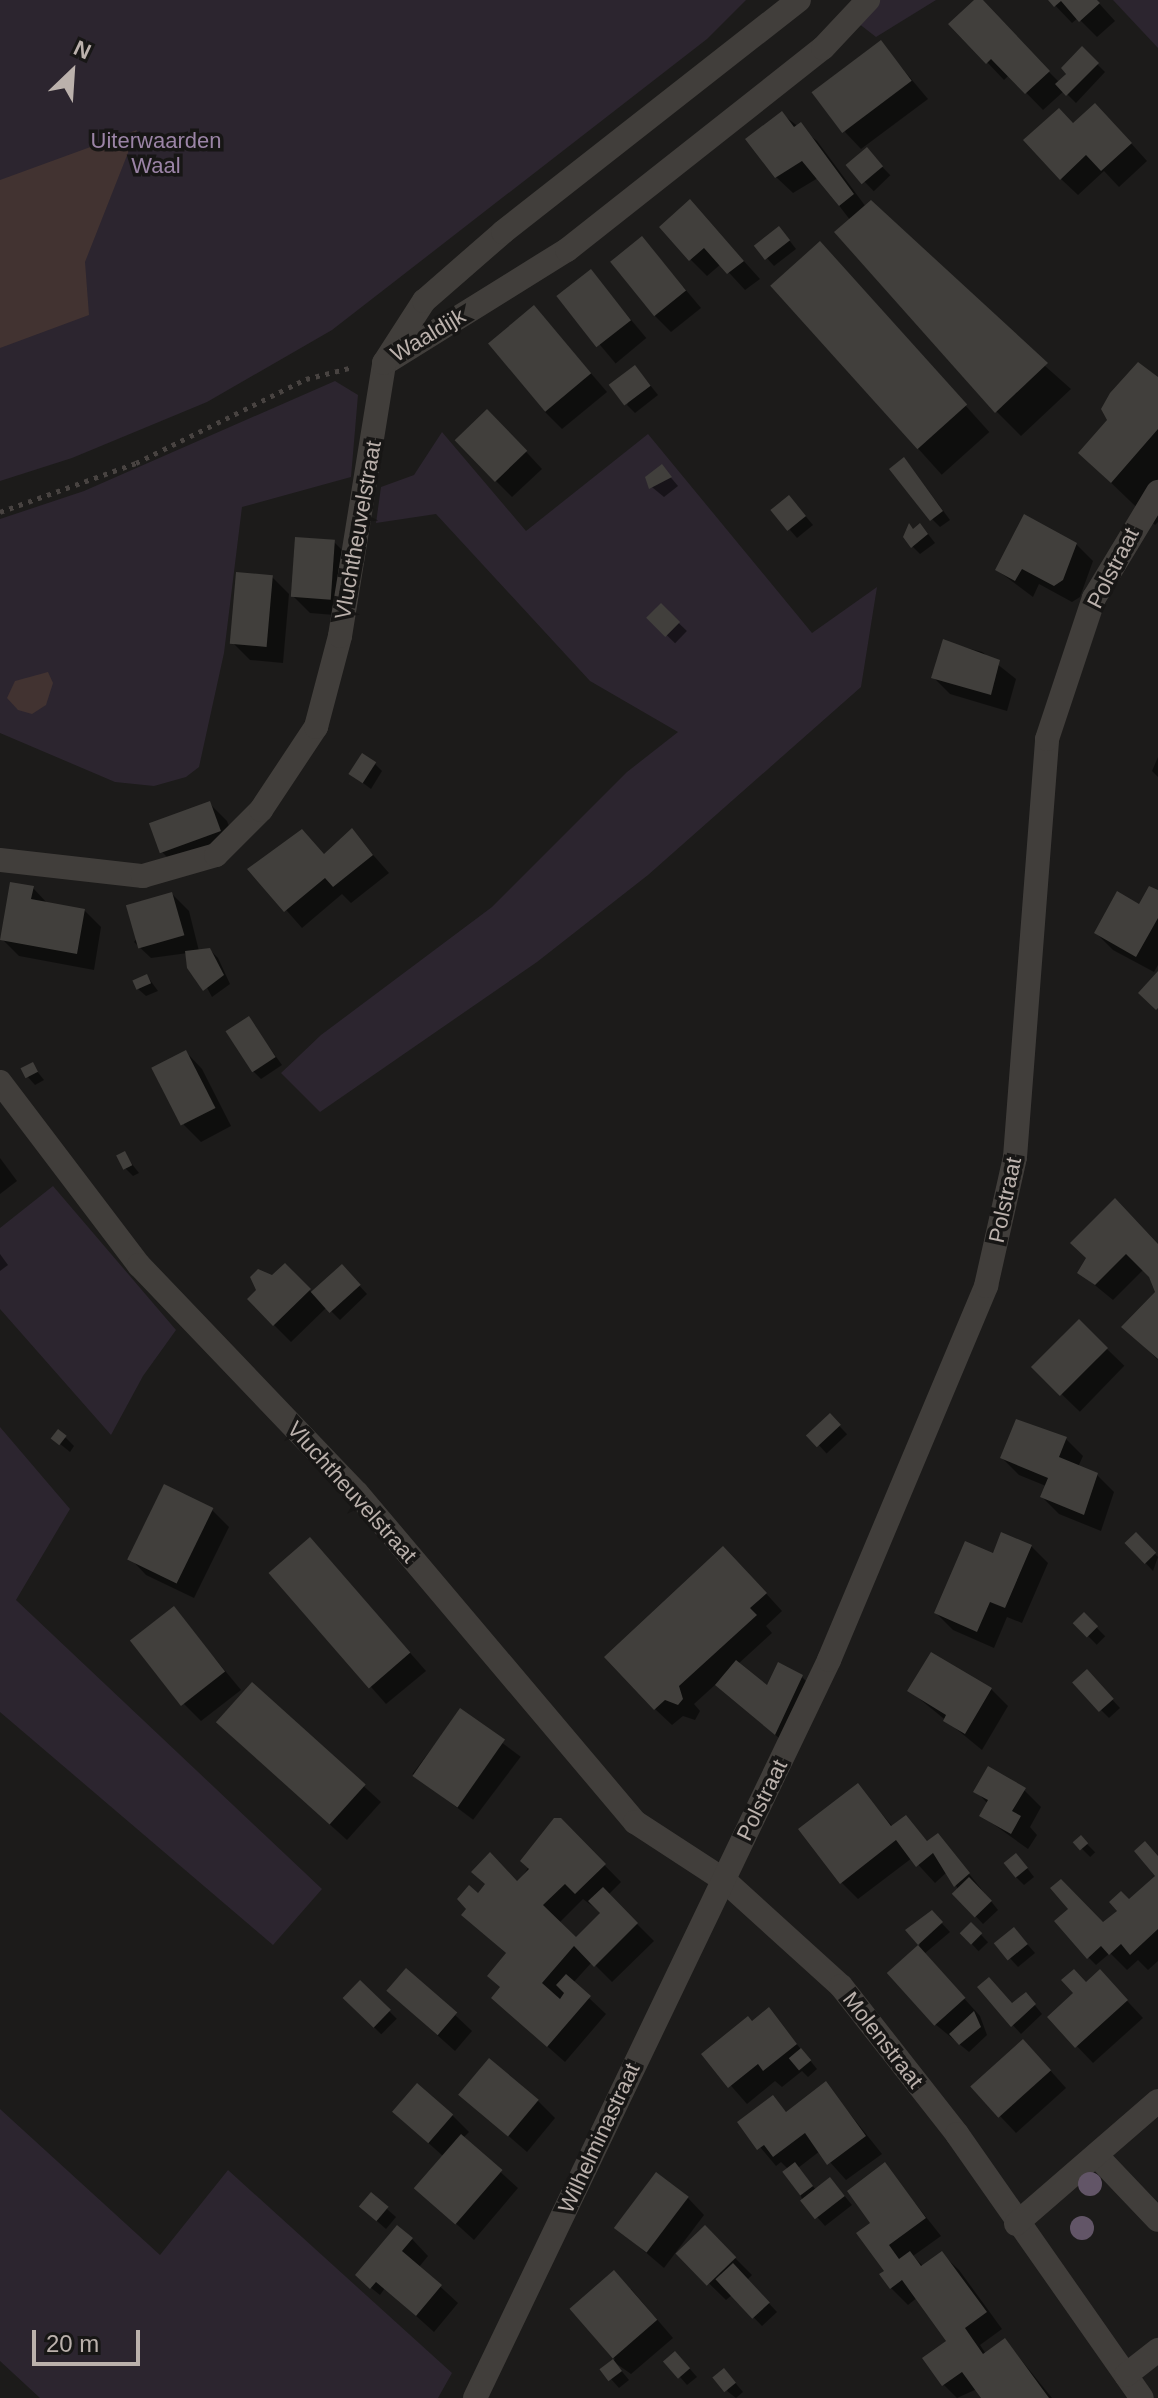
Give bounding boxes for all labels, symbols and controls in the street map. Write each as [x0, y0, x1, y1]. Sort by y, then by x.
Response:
north arrow [32, 32, 112, 112]
text: N [70, 35, 95, 64]
park label: Uiterwaarden Waal [91, 127, 221, 178]
street label: Waaldijk [386, 302, 470, 368]
street label: Vluchtheuvelstraat [329, 439, 387, 621]
street label: Polstraat [1082, 523, 1144, 613]
street label: Polstraat [983, 1155, 1027, 1245]
street label: Vluchtheuvelstraat [282, 1416, 422, 1568]
street label: Polstraat [731, 1755, 793, 1845]
street label: Molenstraat [837, 1987, 929, 2093]
street label: Wilhelminastraat [553, 2059, 645, 2217]
scale bar [36, 2314, 144, 2364]
text: 20 m [46, 2330, 99, 2357]

